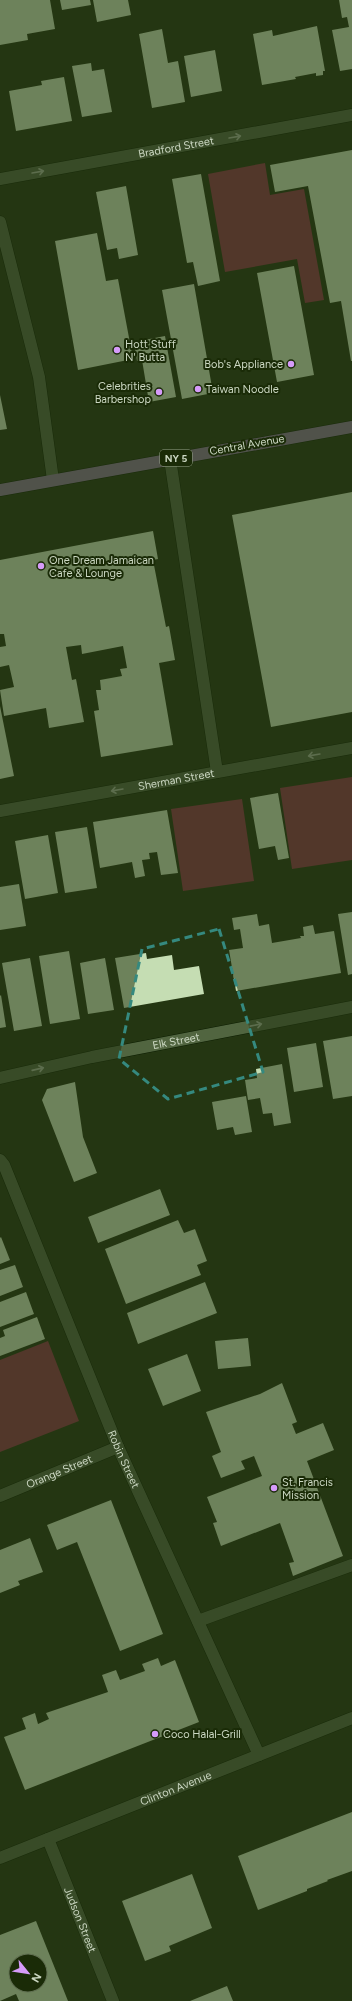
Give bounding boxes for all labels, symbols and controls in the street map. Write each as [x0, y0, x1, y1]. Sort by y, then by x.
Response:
one-way arrow [228, 132, 241, 140]
street label: Bradford Street [137, 134, 215, 160]
one-way arrow [31, 168, 44, 176]
place label: Hott Stuff N' Butta [125, 338, 177, 364]
marker: Hott Stuff N' Butta [112, 345, 122, 355]
place label: Bob's Appliance [204, 358, 283, 371]
marker: Bob's Appliance [286, 359, 296, 369]
place label: Celebrities Barbershop [95, 380, 151, 406]
place label: Taiwan Noodle [206, 383, 279, 396]
marker: Taiwan Noodle [193, 384, 203, 394]
marker: Celebrities Barbershop [154, 387, 164, 397]
street label: Central Avenue [208, 432, 286, 458]
road number: NY 5 [160, 450, 192, 466]
place label: One Dream Jamaican Cafe & Lounge [49, 554, 154, 580]
marker: One Dream Jamaican Cafe & Lounge [36, 561, 46, 571]
one-way arrow [307, 751, 320, 759]
street label: Sherman Street [137, 766, 215, 793]
one-way arrow [111, 786, 124, 794]
one-way arrow [250, 1021, 263, 1029]
street label: Elk Street [151, 1030, 201, 1052]
one-way arrow [31, 1065, 44, 1073]
street label: Robin Street [105, 1428, 142, 1490]
street label: Orange Street [24, 1452, 94, 1491]
place label: St. Francis Mission [282, 1476, 333, 1502]
marker: St. Francis Mission [269, 1483, 279, 1493]
place label: Coco Halal-Grill [163, 1728, 241, 1741]
marker: Coco Halal-Grill [150, 1729, 160, 1739]
street label: Clinton Avenue [138, 1768, 213, 1808]
street label: Judson Street [61, 1885, 99, 1954]
north arrow [8, 1953, 48, 1993]
text: N [28, 1971, 44, 1985]

